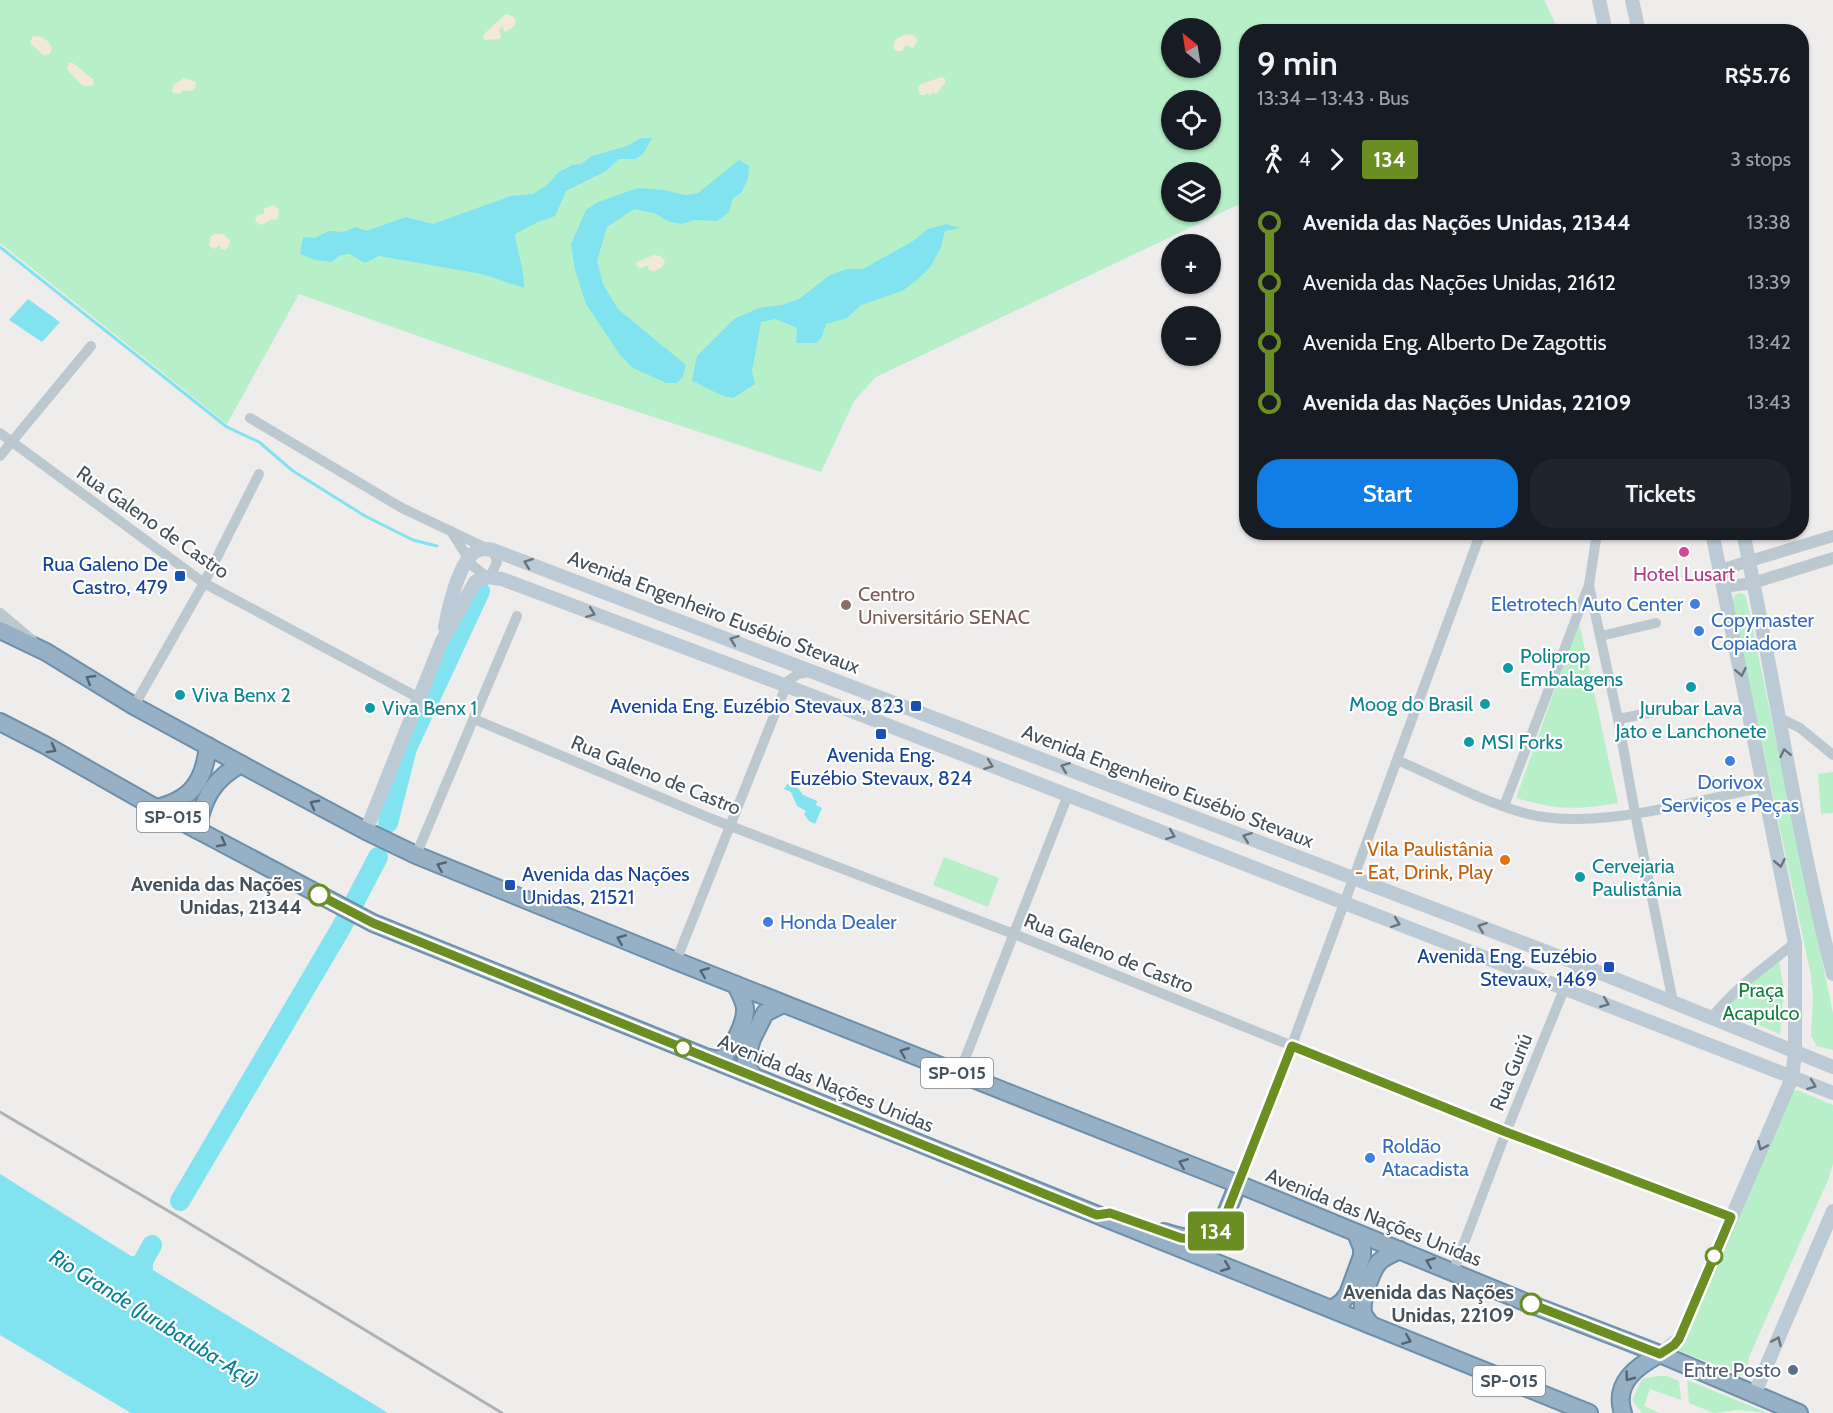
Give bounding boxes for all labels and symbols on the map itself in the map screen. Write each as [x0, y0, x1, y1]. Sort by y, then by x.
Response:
north arrow [1161, 18, 1221, 78]
street label: Rua Galeno de Castro [72, 460, 234, 584]
street label: Avenida Engenheiro Eusébio Stevaux [565, 545, 864, 679]
marker: Hotel Lusart [1677, 545, 1691, 559]
place label: Rua Galeno De Castro, 479 [42, 552, 168, 599]
one-way arrow [524, 557, 534, 570]
place label: Hotel Lusart [1633, 562, 1735, 586]
marker: Rua Galeno De Castro, 479 [173, 569, 187, 583]
place label: Centro Universitário SENAC [858, 582, 1030, 629]
place label: Eletrotech Auto Center [1491, 592, 1684, 616]
marker: Eletrotech Auto Center [1688, 597, 1702, 611]
marker: Centro Universitário SENAC [839, 598, 853, 612]
one-way arrow [585, 606, 596, 618]
place label: Copymaster Copiadora [1711, 608, 1814, 655]
marker: Copymaster Copiadora [1692, 624, 1706, 638]
one-way arrow [729, 635, 740, 648]
place label: Poliprop Embalagens [1520, 644, 1623, 691]
marker: Poliprop Embalagens [1501, 661, 1515, 675]
one-way arrow [1734, 667, 1747, 677]
one-way arrow [86, 674, 96, 686]
marker: Jurubar Lava Jato e Lanchonete [1684, 680, 1698, 694]
place label: Viva Benx 2 [192, 683, 291, 707]
marker: Viva Benx 2 [173, 688, 187, 702]
place label: Moog do Brasil [1349, 692, 1473, 716]
place label: Avenida Eng. Euzébio Stevaux, 823 [610, 694, 904, 718]
place label: Viva Benx 1 [382, 696, 477, 720]
place label: Jurubar Lava Jato e Lanchonete [1614, 696, 1767, 743]
marker: Moog do Brasil [1478, 697, 1492, 711]
marker: Avenida Eng. Euzébio Stevaux, 823 [909, 699, 923, 713]
marker: Viva Benx 1 [363, 701, 377, 715]
street label: Avenida Engenheiro Eusébio Stevaux [1019, 719, 1318, 853]
marker: Avenida Eng. Euzébio Stevaux, 824 [874, 727, 888, 741]
street label: Rua Galeno de Castro [568, 730, 744, 820]
place label: MSI Forks [1481, 730, 1563, 754]
marker: MSI Forks [1462, 735, 1476, 749]
one-way arrow [46, 741, 56, 753]
place label: Avenida Eng. Euzébio Stevaux, 824 [790, 743, 972, 790]
one-way arrow [1779, 748, 1792, 758]
marker: Dorivox Serviços e Peças [1723, 754, 1737, 768]
one-way arrow [983, 758, 994, 770]
one-way arrow [1060, 762, 1071, 774]
place label: Dorivox Serviços e Peças [1661, 770, 1799, 817]
one-way arrow [309, 799, 320, 811]
road number: SP-015 [137, 802, 209, 832]
one-way arrow [1165, 828, 1176, 841]
one-way arrow [1242, 832, 1253, 844]
one-way arrow [216, 836, 227, 847]
place label: Vila Paulistânia - Eat, Drink, Play [1355, 837, 1493, 884]
marker: Vila Paulistânia - Eat, Drink, Play [1498, 853, 1512, 867]
place label: Cervejaria Paulistânia [1592, 854, 1682, 901]
one-way arrow [1772, 858, 1785, 868]
one-way arrow [436, 861, 447, 873]
place label: Avenida das Nações Unidas, 21521 [522, 862, 690, 909]
marker: Cervejaria Paulistânia [1573, 870, 1587, 884]
place label: Avenida das Nações Unidas, 21344 [131, 872, 302, 919]
marker: Avenida das Nações Unidas, 21521 [503, 878, 517, 892]
marker: Avenida das Nações Unidas, 21344 [308, 884, 330, 906]
street label: Rua Galeno de Castro [1021, 908, 1197, 998]
place label: Honda Dealer [780, 910, 897, 934]
marker: Honda Dealer [761, 915, 775, 929]
one-way arrow [1390, 916, 1401, 928]
one-way arrow [1477, 922, 1488, 934]
one-way arrow [617, 934, 628, 946]
place label: Avenida Eng. Euzébio Stevaux, 1469 [1417, 944, 1597, 991]
marker: Avenida Eng. Euzébio Stevaux, 1469 [1602, 960, 1616, 974]
one-way arrow [699, 967, 710, 979]
park label: Praça Acapulco [1723, 978, 1799, 1025]
one-way arrow [1598, 996, 1609, 1008]
street label: Avenida das Nações Unidas [715, 1029, 937, 1137]
street label: Rua Guriú [1485, 1030, 1537, 1114]
unlabelled marker [674, 1039, 692, 1057]
one-way arrow [900, 1047, 911, 1059]
road number: SP-015 [921, 1058, 993, 1088]
one-way arrow [1806, 1078, 1817, 1091]
place label: Roldão Atacadista [1382, 1134, 1469, 1181]
one-way arrow [1757, 1140, 1769, 1151]
marker: Roldão Atacadista [1363, 1151, 1377, 1165]
one-way arrow [1179, 1158, 1190, 1170]
street label: Avenida das Nações Unidas [1263, 1163, 1485, 1271]
line badge: 134 [1182, 1212, 1250, 1250]
water label: Rio Grande (Jurubatuba-Açú) [45, 1244, 263, 1392]
unlabelled marker [1705, 1247, 1723, 1265]
one-way arrow [1425, 1257, 1436, 1269]
one-way arrow [1220, 1260, 1231, 1272]
place label: Avenida das Nações Unidas, 22109 [1343, 1280, 1514, 1327]
marker: Avenida das Nações Unidas, 22109 [1520, 1293, 1542, 1315]
one-way arrow [1401, 1333, 1412, 1345]
one-way arrow [1770, 1337, 1782, 1348]
place label: Entre Posto [1683, 1358, 1781, 1382]
marker: Entre Posto [1786, 1363, 1800, 1377]
road number: SP-015 [1473, 1366, 1545, 1396]
one-way arrow [1626, 1371, 1637, 1382]

